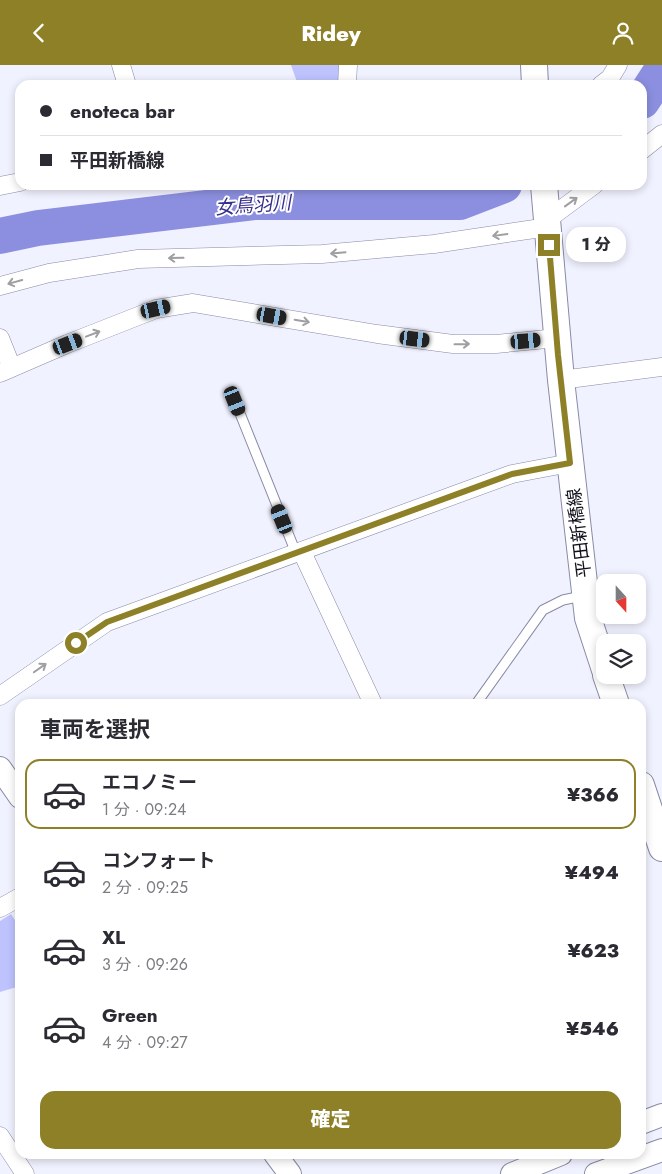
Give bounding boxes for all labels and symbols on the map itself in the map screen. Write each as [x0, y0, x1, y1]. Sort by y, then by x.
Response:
water label: 女鳥羽川 [214, 189, 294, 221]
one-way arrow [564, 197, 578, 207]
callout: 1 分 [566, 227, 626, 263]
one-way arrow [492, 230, 508, 240]
route end [538, 234, 560, 256]
one-way arrow [330, 248, 346, 258]
one-way arrow [168, 253, 184, 263]
one-way arrow [8, 278, 24, 287]
car [139, 298, 172, 320]
car [255, 306, 288, 326]
one-way arrow [293, 316, 309, 326]
one-way arrow [85, 329, 100, 338]
car [399, 330, 430, 348]
car [51, 332, 84, 356]
car [510, 332, 541, 350]
one-way arrow [454, 339, 470, 349]
car [222, 384, 247, 418]
street label: 平田新橋線 [561, 487, 597, 579]
car [269, 502, 294, 536]
north arrow [596, 574, 646, 624]
route start [65, 632, 87, 654]
one-way arrow [33, 663, 47, 673]

